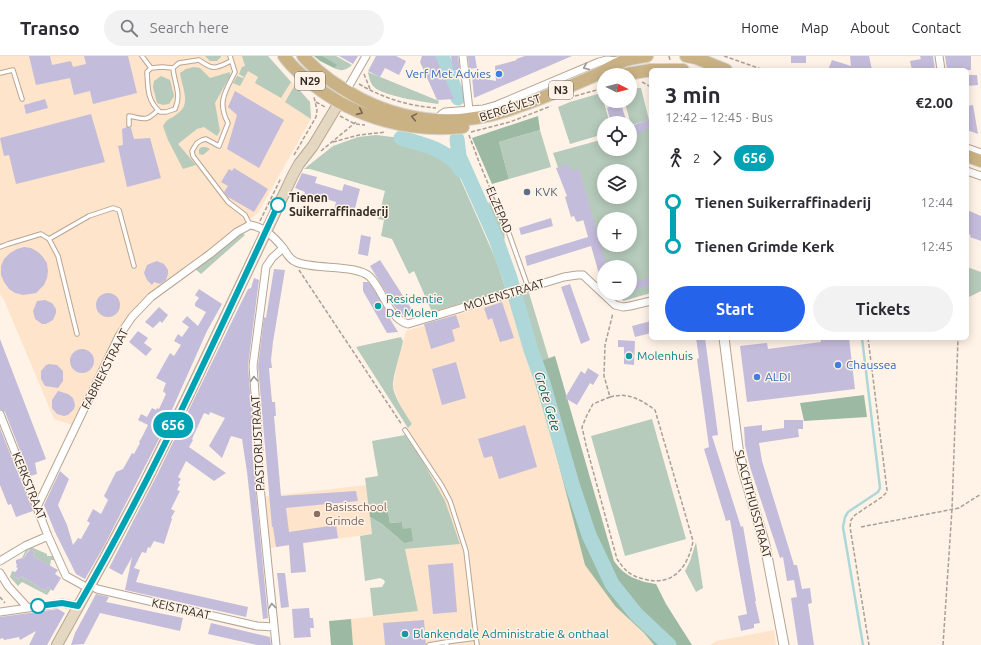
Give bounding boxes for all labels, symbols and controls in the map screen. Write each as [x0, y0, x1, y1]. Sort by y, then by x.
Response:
search box [104, 10, 384, 46]
text: Transo [20, 17, 80, 39]
icon: search [118, 17, 140, 39]
text: Search here [150, 19, 229, 36]
text: Home [741, 20, 779, 36]
text: Map [801, 20, 829, 36]
text: About [851, 20, 890, 36]
text: Contact [912, 20, 961, 36]
one-way arrow [583, 63, 590, 71]
place label: Verf Met Advies [405, 67, 491, 80]
north arrow [597, 68, 637, 108]
map controls [597, 68, 637, 300]
marker: Verf Met Advies [494, 69, 504, 79]
road number: N29 [295, 72, 325, 90]
road number: N3 [549, 81, 573, 99]
text: 3 min [665, 82, 721, 107]
street label: BERGÉVEST [478, 91, 542, 124]
text: €2.00 [915, 94, 953, 111]
one-way arrow [355, 107, 363, 115]
text: 12:42 – 12:45 · Bus [665, 110, 773, 124]
one-way arrow [411, 113, 417, 122]
button: locate [597, 116, 637, 156]
icon: walk [665, 147, 687, 169]
icon: forward [706, 147, 728, 169]
text: 656 [742, 150, 766, 166]
text: 2 [693, 151, 700, 165]
button: layers [597, 164, 637, 204]
street label: ELZEPAD [484, 184, 515, 235]
place label: KVK [535, 185, 558, 198]
marker: KVK [522, 187, 532, 197]
place label: Tienen Suikerraffinaderij [289, 191, 388, 218]
text: Tienen Suikerraffinaderij [695, 194, 871, 211]
text: 12:44 [920, 195, 953, 209]
marker: Tienen Suikerraffinaderij [270, 197, 286, 213]
button: + [597, 212, 637, 252]
text: Tienen Grimde Kerk [695, 238, 835, 255]
text: 12:45 [920, 239, 953, 253]
button: − [597, 260, 637, 300]
street label: MOLENSTRAAT [462, 276, 546, 313]
button: Start [665, 286, 805, 332]
button: Tickets [813, 286, 953, 332]
place label: Residentie De Molen [386, 292, 443, 319]
marker: Residentie De Molen [373, 301, 383, 311]
street label: FABRIEKSTRAAT [79, 326, 131, 411]
place label: Molenhuis [637, 349, 693, 362]
marker: Molenhuis [624, 351, 634, 361]
place label: Chaussea [846, 358, 896, 371]
marker: Chaussea [833, 360, 843, 370]
water label: Grote Gete [532, 369, 564, 433]
place label: ALDI [765, 370, 790, 383]
marker: ALDI [752, 372, 762, 382]
one-way arrow [250, 376, 259, 382]
street label: PASTORIJSTRAAT [248, 394, 267, 491]
line badge: 656 [150, 412, 196, 438]
text: 656 [161, 417, 185, 433]
street label: SLACHTHUISSTRAAT [733, 448, 774, 560]
street label: KERKSTRAAT [10, 450, 49, 522]
place label: Basisschool Grimde [325, 500, 387, 527]
marker: Basisschool Grimde [312, 509, 322, 519]
street label: KEISTRAAT [150, 595, 212, 622]
unlabelled marker [30, 598, 46, 614]
one-way arrow [268, 603, 277, 609]
place label: Blankendale Administratie & onthaal [413, 627, 609, 640]
marker: Blankendale Administratie & onthaal [400, 629, 410, 639]

